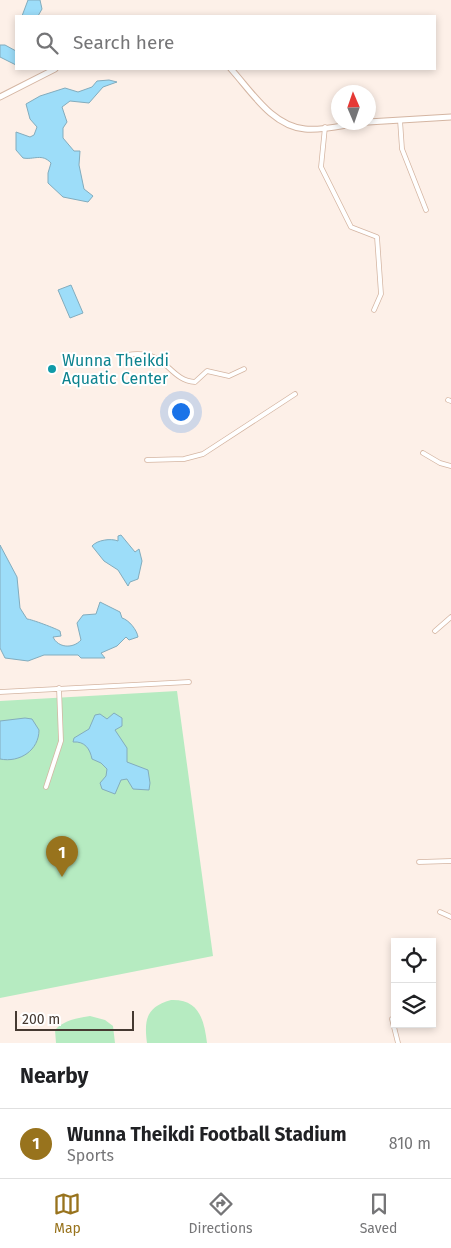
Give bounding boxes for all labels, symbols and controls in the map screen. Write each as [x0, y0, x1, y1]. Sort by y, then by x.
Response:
search box [15, 15, 436, 70]
icon: search [33, 29, 61, 57]
text: Search here [73, 31, 174, 54]
north arrow [331, 85, 376, 130]
place label: Wunna Theikdi Aquatic Center [62, 351, 169, 388]
marker: Wunna Theikdi Aquatic Center [46, 363, 58, 375]
your location [168, 399, 194, 425]
pin: 1 [46, 836, 78, 877]
map controls [391, 938, 436, 1028]
button: locate [391, 938, 436, 983]
button: layers [391, 983, 436, 1028]
scale bar [15, 1008, 134, 1031]
text: 200 m [22, 1011, 60, 1028]
text: Nearby [20, 1063, 88, 1089]
text: Wunna Theikdi Football Stadium [67, 1123, 347, 1146]
text: 1 [32, 1134, 40, 1153]
text: 810 m [389, 1134, 431, 1153]
text: Sports [67, 1146, 114, 1165]
tab: Map [53, 1190, 81, 1237]
tab: Directions [188, 1190, 253, 1237]
tab: Saved [360, 1190, 398, 1237]

